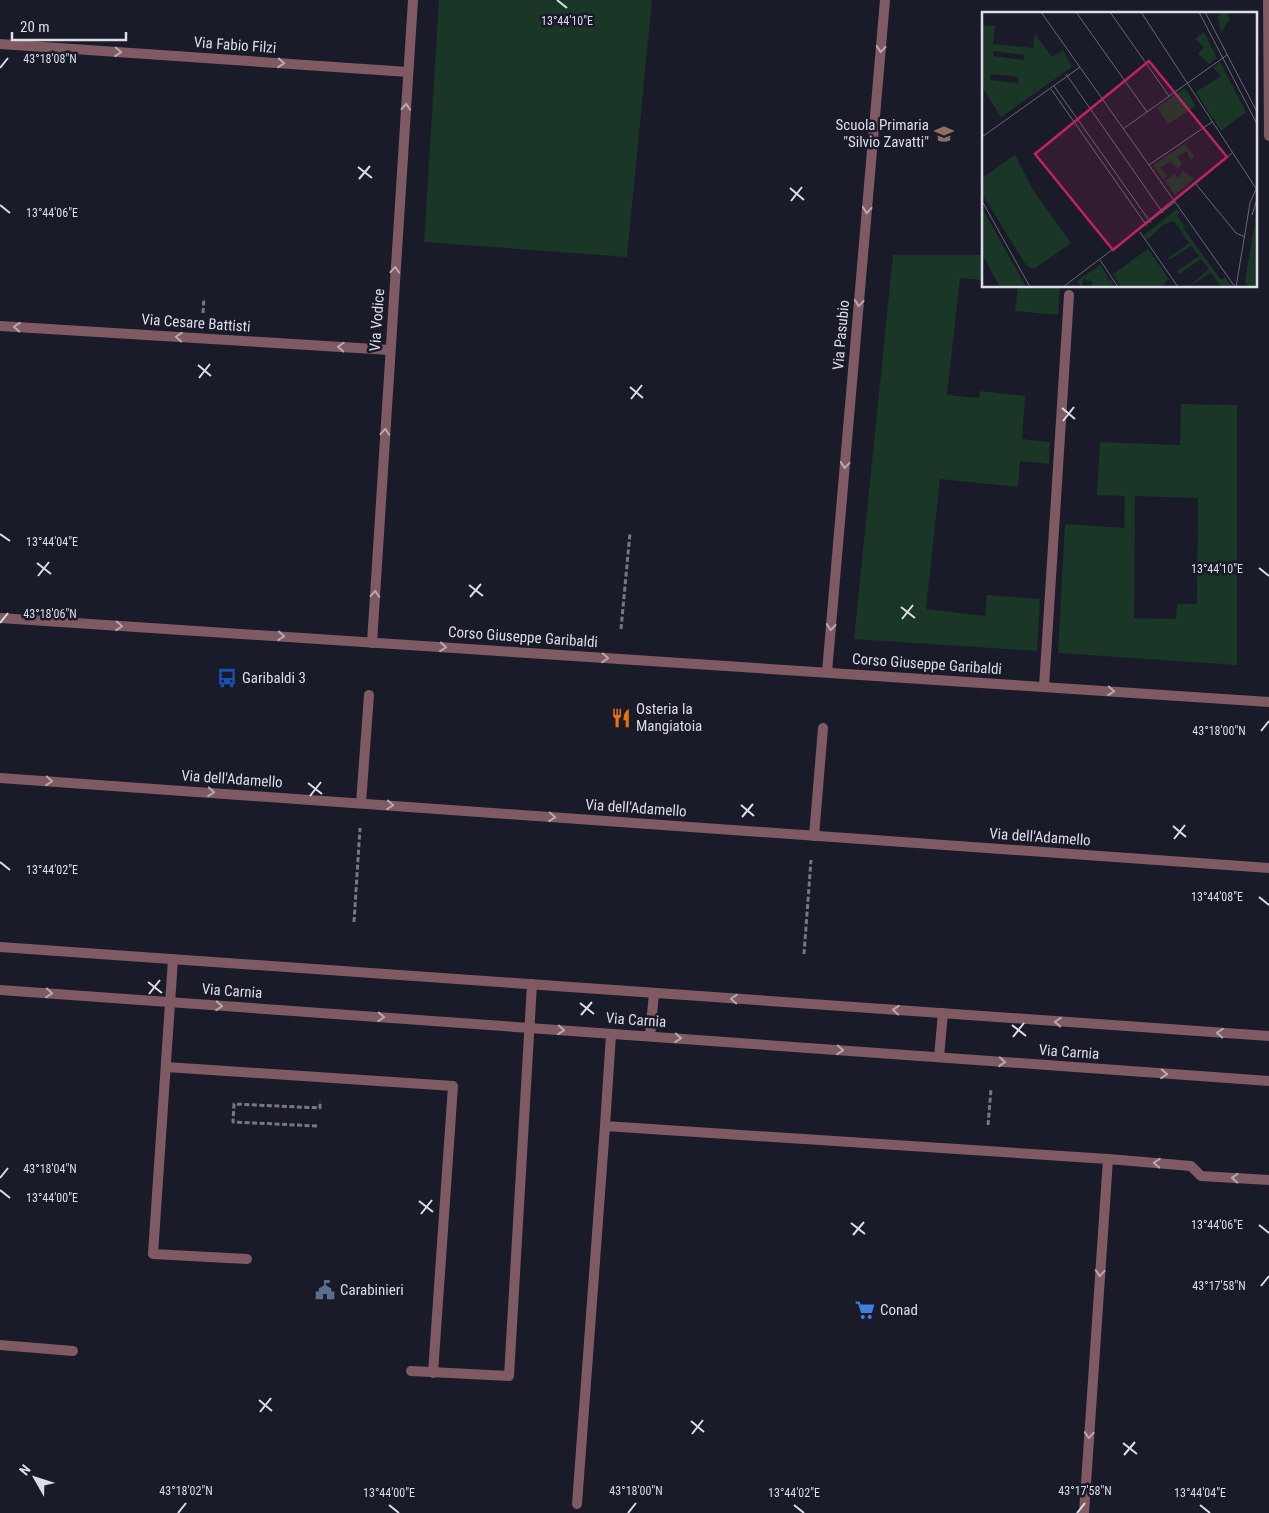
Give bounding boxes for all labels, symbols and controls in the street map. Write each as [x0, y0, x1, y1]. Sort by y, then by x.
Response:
scale bar [12, 10, 126, 42]
inset map [982, 12, 1256, 288]
text: 13°44'10"E [541, 14, 593, 28]
text: 20 m [20, 18, 50, 36]
street label: Via Fabio Filzi [193, 33, 277, 57]
one-way arrow [875, 45, 886, 53]
one-way arrow [115, 46, 123, 57]
text: 43°18'08"N [23, 52, 77, 66]
one-way arrow [277, 58, 285, 69]
one-way arrow [400, 103, 411, 111]
place label: Scuola Primaria "Silvio Zavatti" [835, 116, 929, 151]
school or university icon: Scuola Primaria "Silvio Zavatti" [933, 123, 955, 145]
text: 13°44'06"E [26, 206, 78, 220]
one-way arrow [862, 207, 873, 215]
one-way arrow [390, 265, 401, 273]
street label: Via Vodice [366, 288, 388, 352]
street label: Via Pasubio [829, 299, 853, 371]
one-way arrow [854, 299, 865, 307]
street label: Via Cesare Battisti [141, 310, 251, 336]
one-way arrow [13, 321, 21, 332]
one-way arrow [175, 332, 183, 343]
one-way arrow [337, 341, 345, 352]
one-way arrow [380, 427, 391, 435]
one-way arrow [840, 461, 851, 469]
text: 13°44'04"E [26, 535, 78, 549]
text: 13°44'10"E [1191, 562, 1243, 576]
one-way arrow [369, 590, 380, 598]
text: 43°18'06"N [23, 607, 77, 621]
one-way arrow [115, 620, 123, 631]
street label: Corso Giuseppe Garibaldi [448, 623, 598, 651]
one-way arrow [826, 623, 837, 631]
one-way arrow [277, 631, 285, 642]
one-way arrow [439, 642, 447, 653]
street label: Corso Giuseppe Garibaldi [852, 650, 1002, 678]
one-way arrow [601, 652, 609, 663]
bus stop icon: Garibaldi 3 [216, 667, 238, 689]
place label: Garibaldi 3 [242, 669, 306, 687]
one-way arrow [1108, 686, 1116, 697]
place label: Osteria la Mangiatoia [636, 700, 702, 735]
restaurant icon: Osteria la Mangiatoia [610, 707, 632, 729]
text: 43°18'00"N [1192, 724, 1246, 738]
street label: Via dell'Adamello [181, 766, 283, 792]
one-way arrow [45, 776, 53, 787]
one-way arrow [207, 787, 215, 798]
street label: Via dell'Adamello [585, 795, 687, 821]
one-way arrow [387, 799, 395, 810]
one-way arrow [549, 811, 557, 822]
street label: Via dell'Adamello [989, 824, 1091, 850]
text: 13°44'02"E [26, 863, 78, 877]
text: 13°44'08"E [1191, 890, 1243, 904]
street label: Via Carnia [201, 980, 263, 1002]
one-way arrow [45, 988, 53, 999]
one-way arrow [730, 993, 738, 1004]
one-way arrow [215, 1000, 223, 1011]
one-way arrow [892, 1005, 900, 1016]
street label: Via Carnia [605, 1009, 667, 1031]
one-way arrow [377, 1012, 385, 1023]
one-way arrow [1054, 1016, 1062, 1027]
one-way arrow [557, 1025, 565, 1036]
one-way arrow [1216, 1028, 1224, 1039]
one-way arrow [674, 1033, 682, 1044]
street label: Via Carnia [1038, 1041, 1100, 1063]
one-way arrow [836, 1045, 844, 1056]
one-way arrow [998, 1056, 1006, 1067]
one-way arrow [1160, 1068, 1168, 1079]
one-way arrow [1152, 1158, 1160, 1169]
text: 43°18'04"N [23, 1162, 77, 1176]
one-way arrow [1231, 1173, 1238, 1183]
text: 13°44'00"E [26, 1191, 78, 1205]
text: 13°44'06"E [1191, 1218, 1243, 1232]
one-way arrow [1095, 1269, 1106, 1277]
public building icon: Carabinieri [314, 1279, 336, 1301]
text: 43°17'58"N [1192, 1279, 1246, 1293]
place label: Carabinieri [340, 1281, 404, 1299]
supermarket icon: Conad [854, 1299, 876, 1321]
place label: Conad [880, 1301, 918, 1319]
one-way arrow [1084, 1431, 1095, 1439]
north arrow [10, 1453, 60, 1503]
text: N [16, 1461, 34, 1478]
text: 43°18'02"N [159, 1484, 213, 1498]
text: 43°18'00"N [609, 1484, 663, 1498]
text: 43°17'58"N [1058, 1484, 1112, 1498]
text: 13°44'00"E [363, 1486, 415, 1500]
text: 13°44'02"E [768, 1486, 820, 1500]
text: 13°44'04"E [1174, 1486, 1226, 1500]

